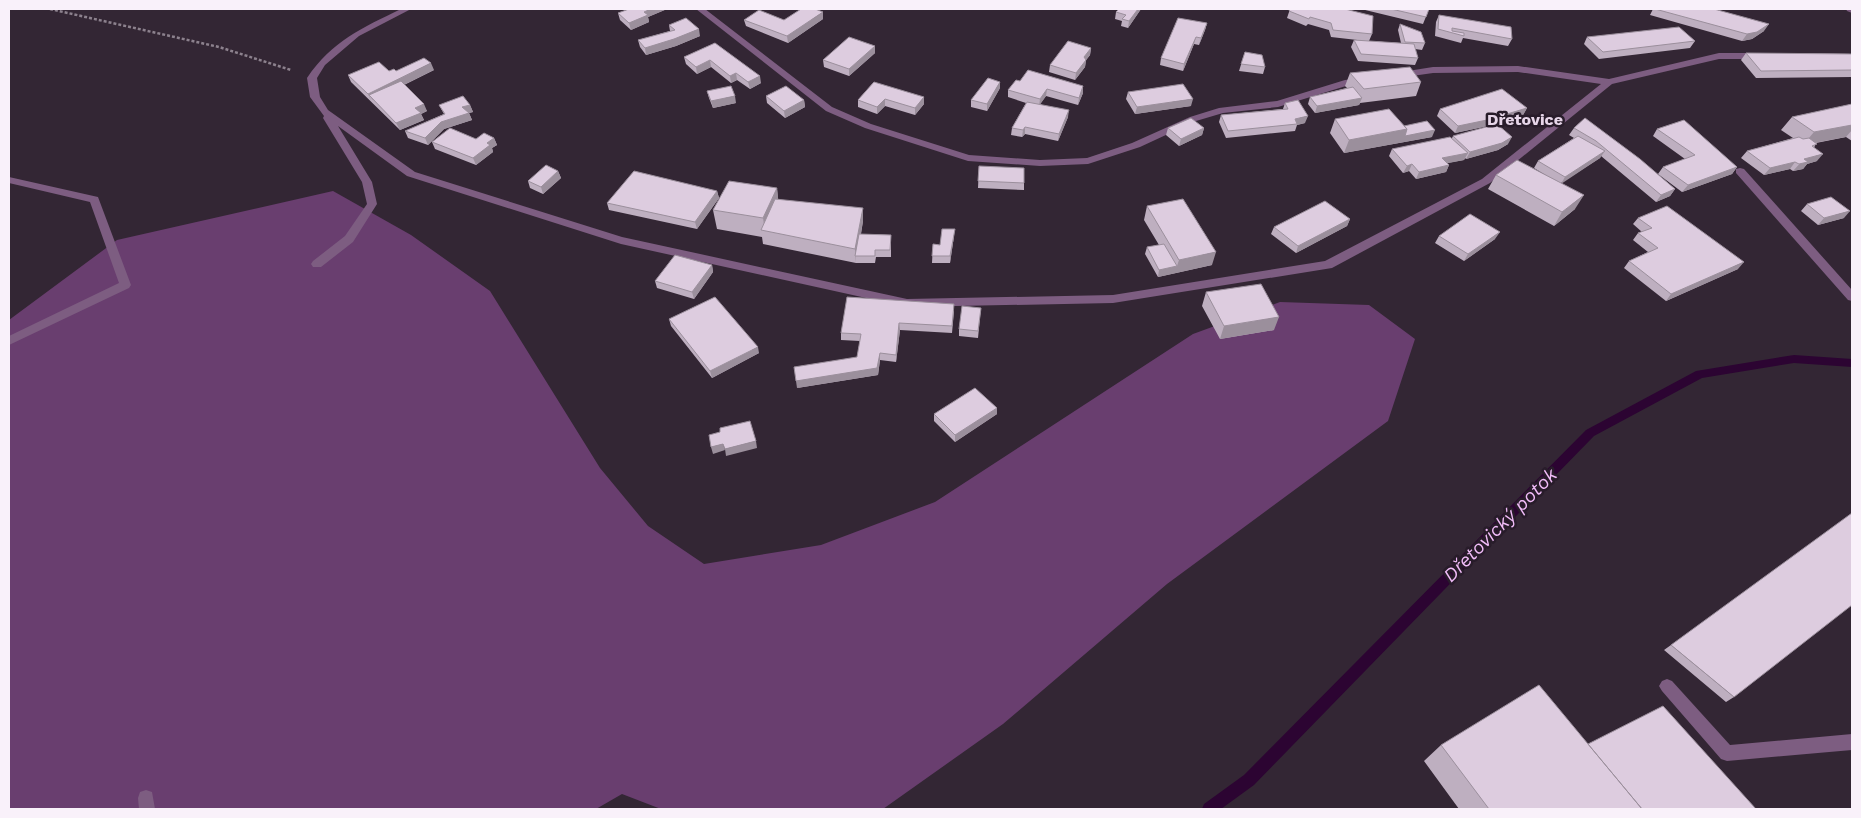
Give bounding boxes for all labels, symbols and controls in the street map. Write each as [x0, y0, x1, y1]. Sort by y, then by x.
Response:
district label: Dřetovice [1487, 110, 1563, 129]
water label: Dřetovický potok [1438, 463, 1562, 587]

